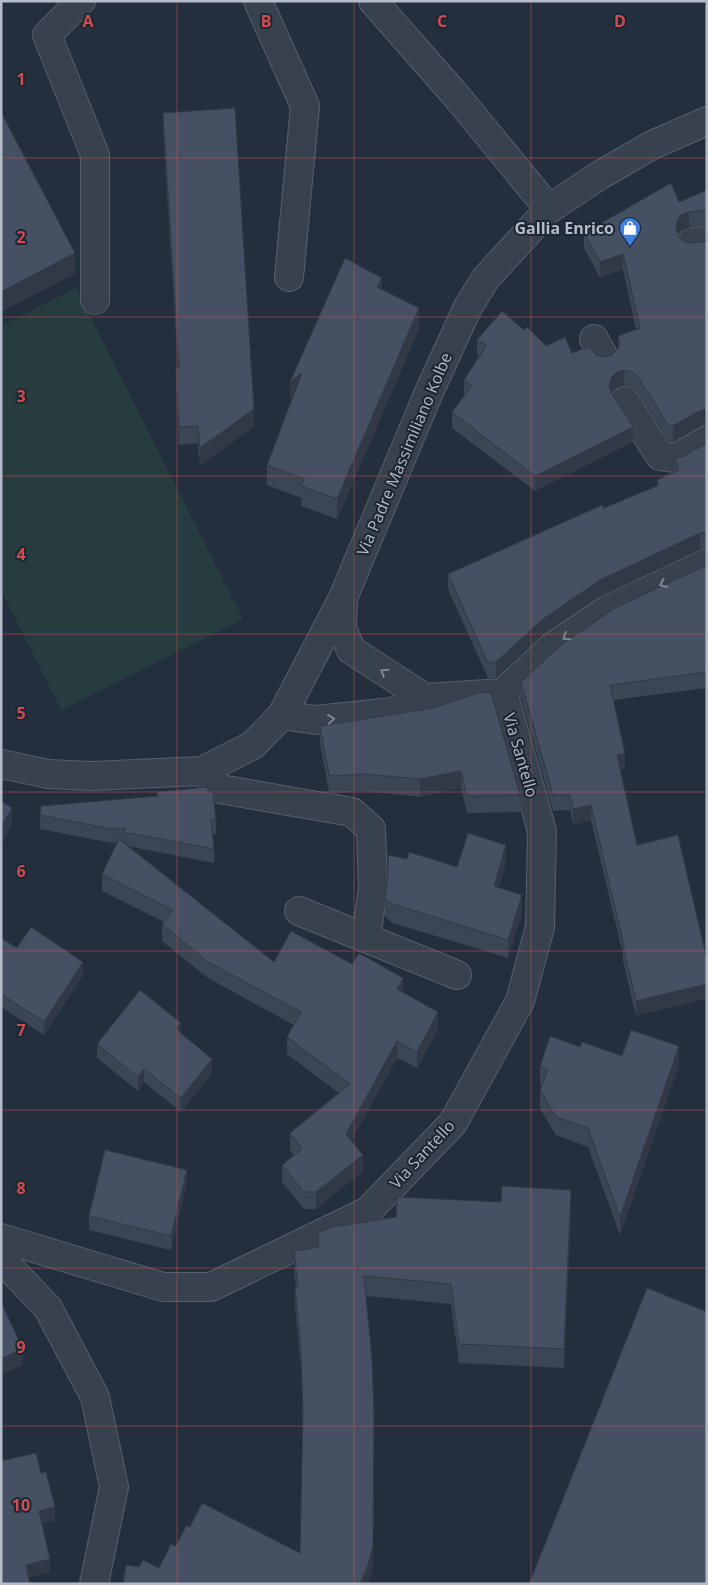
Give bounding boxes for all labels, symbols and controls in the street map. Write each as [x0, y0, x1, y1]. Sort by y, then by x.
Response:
text: A [82, 10, 94, 32]
text: B [261, 10, 271, 32]
text: C [437, 10, 447, 32]
text: D [614, 10, 626, 32]
text: 1 [16, 68, 26, 90]
shop icon: Gallia Enrico [618, 216, 642, 247]
place label: Gallia Enrico [515, 217, 614, 239]
text: 2 [16, 226, 26, 248]
street label: Via Padre Massimiliano Kolbe [351, 349, 457, 559]
text: 3 [16, 385, 26, 407]
text: 4 [16, 543, 26, 565]
one-way arrow [659, 577, 668, 588]
one-way arrow [562, 631, 572, 640]
one-way arrow [380, 668, 389, 678]
text: 5 [16, 702, 26, 724]
street label: Via Santello [499, 710, 543, 800]
one-way arrow [327, 714, 335, 725]
text: 6 [16, 860, 26, 882]
text: 7 [16, 1019, 26, 1041]
street label: Via Santello [384, 1115, 460, 1193]
text: 8 [16, 1177, 26, 1199]
text: 9 [16, 1336, 26, 1358]
text: 10 [12, 1494, 30, 1516]

